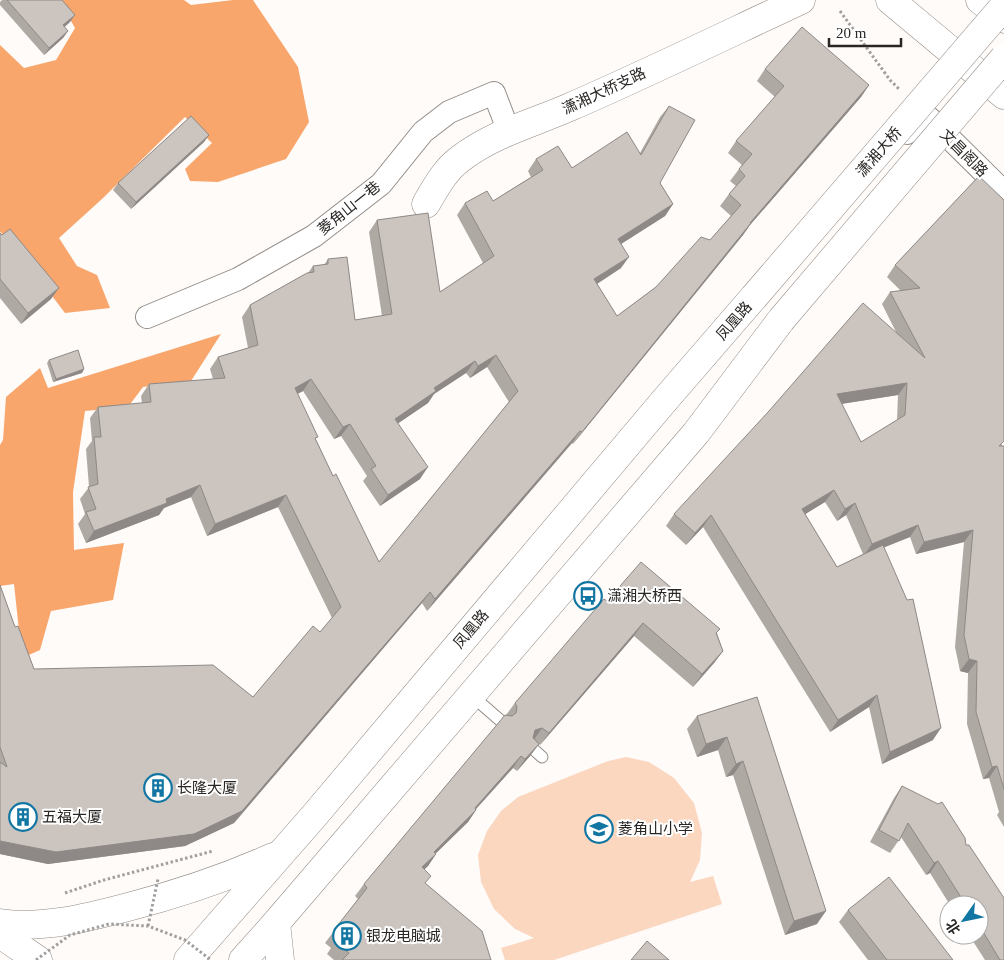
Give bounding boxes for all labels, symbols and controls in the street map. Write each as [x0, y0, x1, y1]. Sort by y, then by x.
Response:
scale bar [829, 15, 902, 47]
text: 20 m [836, 25, 867, 41]
street label: 潇湘大桥支路 [560, 65, 648, 117]
street label: 潇湘大桥 [853, 124, 905, 180]
street label: 文昌阁路 [937, 126, 991, 180]
street label: 菱角山一巷 [314, 177, 383, 238]
street label: 凤凰路 [713, 299, 755, 343]
bus stop icon: 潇湘大桥西 [573, 581, 603, 611]
place label: 潇湘大桥西 [607, 588, 682, 604]
street label: 凤凰路 [450, 607, 492, 651]
building icon: 长隆大厦 [143, 773, 173, 803]
place label: 长隆大厦 [177, 780, 237, 796]
building icon: 五福大厦 [8, 802, 38, 832]
place label: 五福大厦 [42, 809, 102, 825]
school or university icon: 菱角山小学 [584, 814, 614, 844]
place label: 菱角山小学 [618, 820, 693, 837]
north arrow [939, 895, 989, 945]
text: 北 [943, 917, 964, 937]
building icon: 银龙电脑城 [332, 921, 362, 951]
place label: 银龙电脑城 [366, 927, 441, 944]

